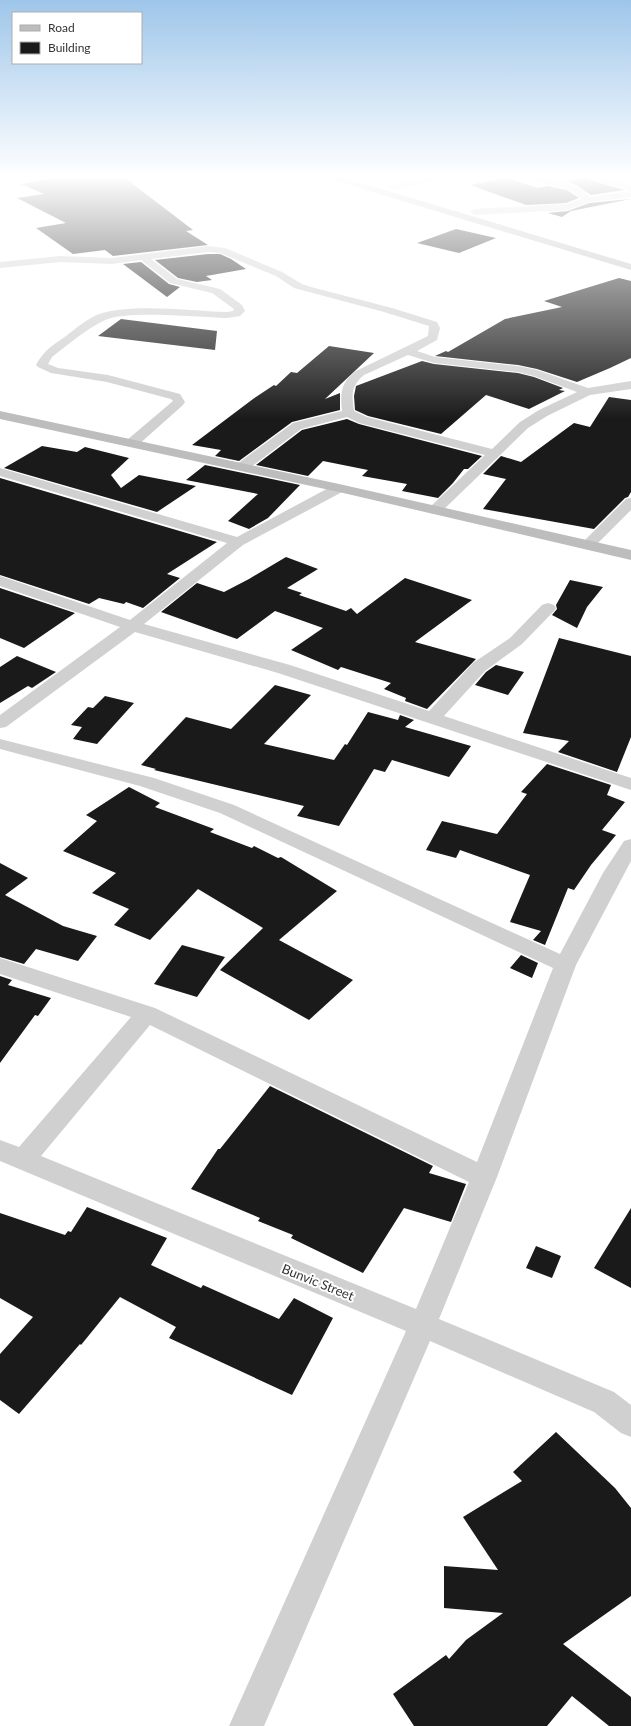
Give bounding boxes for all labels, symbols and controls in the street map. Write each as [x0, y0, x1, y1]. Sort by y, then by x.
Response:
legend [12, 12, 142, 64]
text: Road [48, 20, 75, 35]
text: Building [48, 40, 91, 55]
street label: Bunvic Street [280, 1260, 357, 1304]

